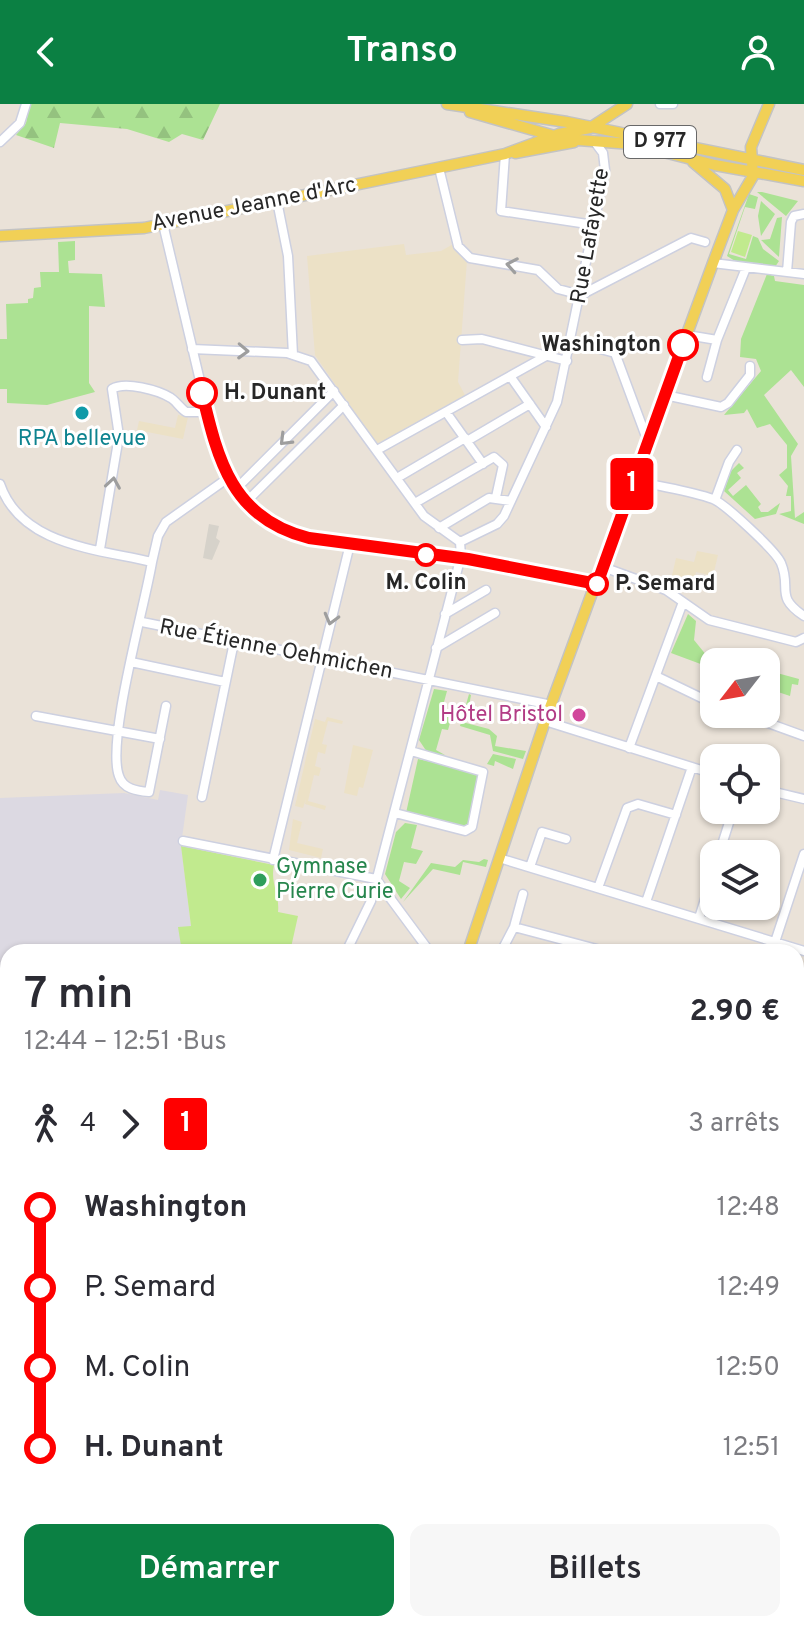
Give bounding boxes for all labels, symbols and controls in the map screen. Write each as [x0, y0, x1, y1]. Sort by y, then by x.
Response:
text: Transo [346, 29, 458, 75]
icon: back [24, 30, 68, 74]
icon: person [736, 30, 780, 74]
road number: D 977 [624, 126, 696, 158]
street label: Rue Lafayette [566, 166, 616, 306]
street label: Avenue Jeanne d'Arc [149, 172, 359, 238]
one-way arrow [505, 257, 519, 274]
marker: Washington [668, 330, 698, 360]
place label: Washington [541, 332, 661, 359]
one-way arrow [237, 343, 250, 360]
marker: H. Dunant [187, 378, 217, 408]
place label: H. Dunant [224, 380, 326, 407]
marker: RPA bellevue [73, 404, 91, 422]
place label: RPA bellevue [18, 426, 146, 453]
one-way arrow [280, 431, 294, 445]
line badge: 1 [606, 458, 658, 510]
text: 1 [626, 466, 638, 502]
one-way arrow [104, 477, 121, 490]
marker: M. Colin [415, 544, 437, 566]
place label: M. Colin [386, 570, 466, 597]
place label: P. Semard [615, 571, 715, 598]
marker: P. Semard [586, 573, 608, 595]
street label: Rue Étienne Oehmichen [157, 612, 395, 686]
one-way arrow [323, 612, 340, 626]
north arrow [700, 648, 780, 728]
map controls [700, 648, 780, 920]
place label: Hôtel Bristol [440, 702, 563, 729]
marker: Hôtel Bristol [570, 706, 588, 724]
button: locate [700, 744, 780, 824]
button: layers [700, 840, 780, 920]
place label: Gymnase Pierre Curie [276, 854, 394, 906]
marker: Gymnase Pierre Curie [251, 871, 269, 889]
text: 7 min [24, 968, 133, 1024]
text: 2.90 € [690, 994, 780, 1031]
text: 12:44 – 12:51 · Bus [24, 1026, 227, 1059]
icon: walk [24, 1102, 68, 1146]
icon: forward [108, 1102, 152, 1146]
text: 1 [180, 1106, 191, 1142]
text: 4 [80, 1108, 96, 1141]
text: 3 arrêts [688, 1108, 780, 1141]
text: Washington [84, 1190, 247, 1227]
text: 12:48 [717, 1192, 780, 1225]
text: P. Semard [84, 1270, 216, 1307]
text: 12:49 [717, 1272, 780, 1305]
text: M. Colin [84, 1350, 190, 1387]
text: 12:50 [716, 1352, 780, 1385]
text: H. Dunant [84, 1430, 223, 1467]
text: 12:51 [723, 1432, 780, 1465]
button: Démarrer [24, 1524, 394, 1616]
button: Billets [410, 1524, 780, 1616]

